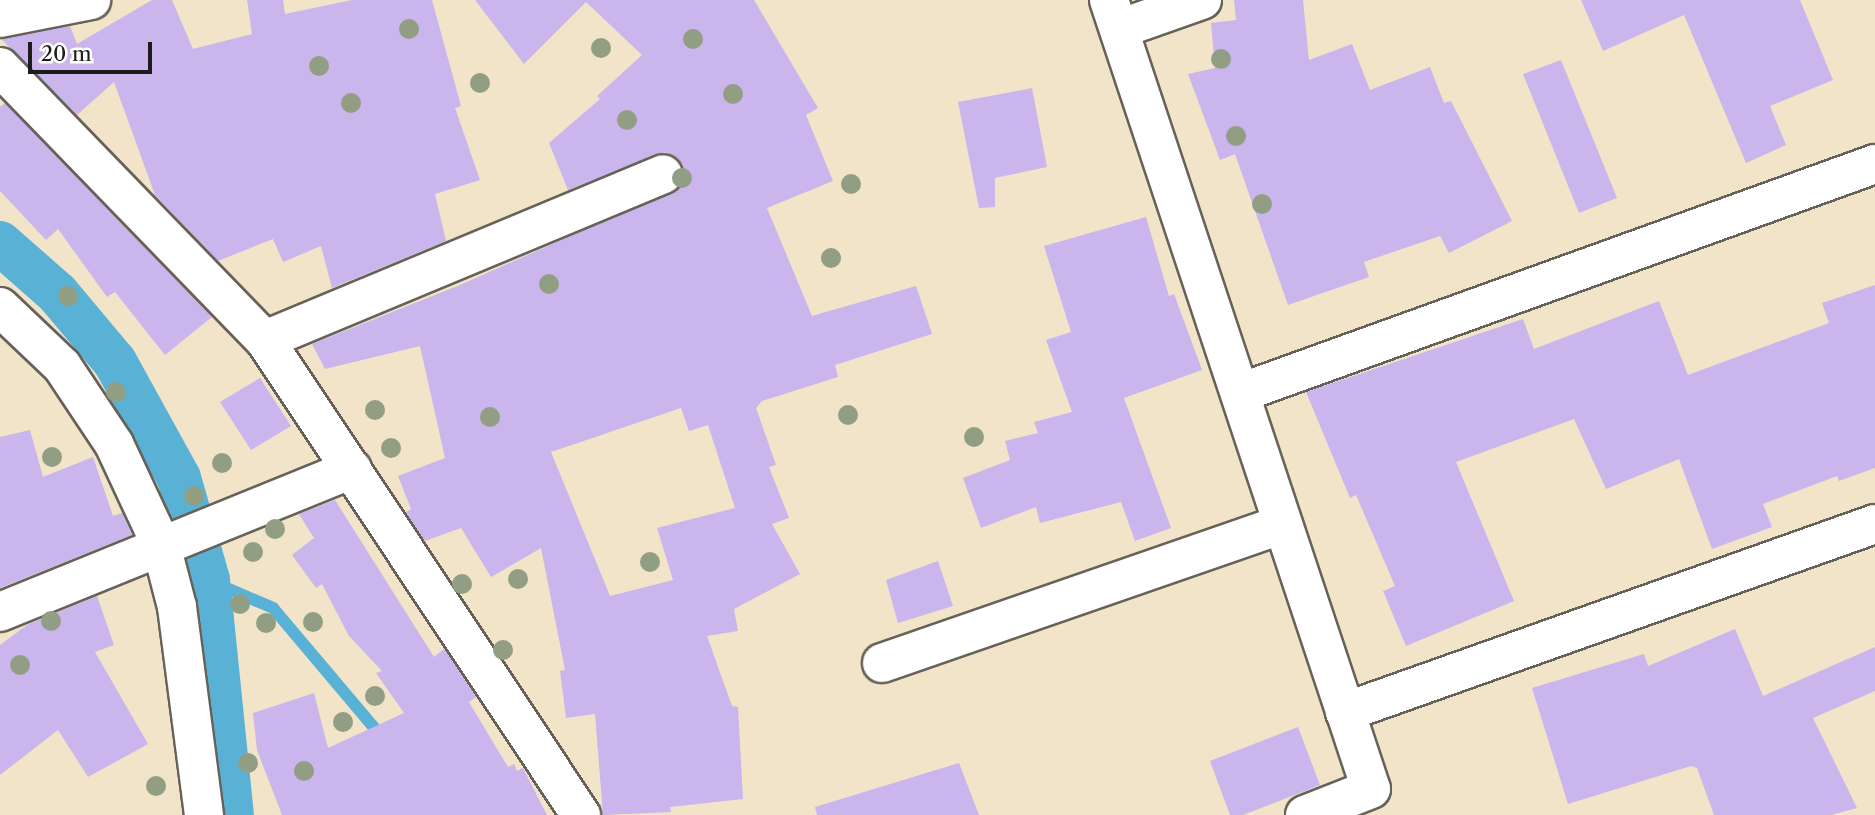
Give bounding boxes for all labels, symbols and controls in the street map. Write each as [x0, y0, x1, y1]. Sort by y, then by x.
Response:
scale bar [32, 28, 156, 72]
text: 20 m [41, 41, 92, 66]

